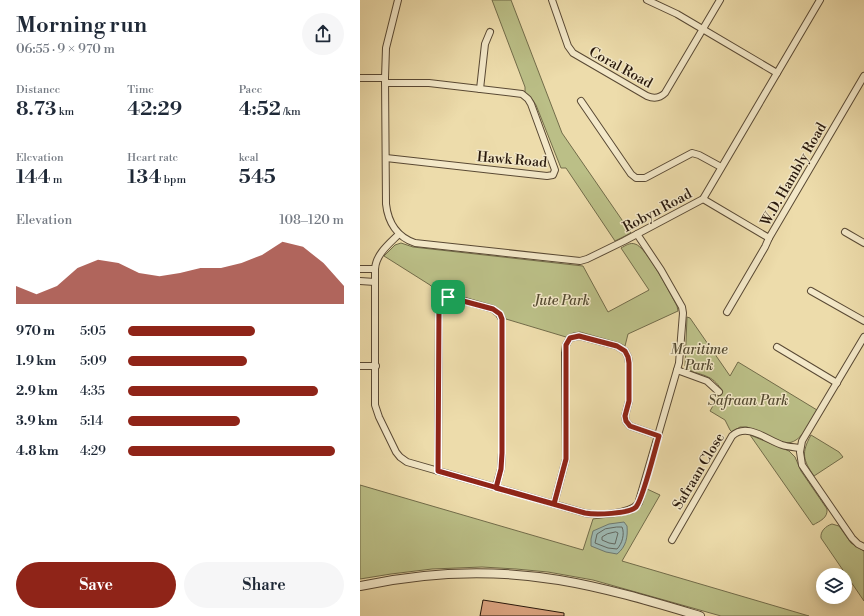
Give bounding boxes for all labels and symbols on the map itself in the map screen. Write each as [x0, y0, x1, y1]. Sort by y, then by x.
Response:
street label: Coral Road [586, 43, 656, 93]
street label: W.D. Hambly Road [756, 119, 831, 230]
street label: Hawk Road [476, 148, 548, 172]
street label: Robyn Road [620, 185, 695, 237]
pin [431, 280, 465, 314]
park label: Jute Park [532, 292, 590, 310]
park label: Maritime Park [670, 341, 728, 375]
park label: Safraan Park [708, 392, 788, 410]
street label: Safraan Close [669, 430, 729, 513]

